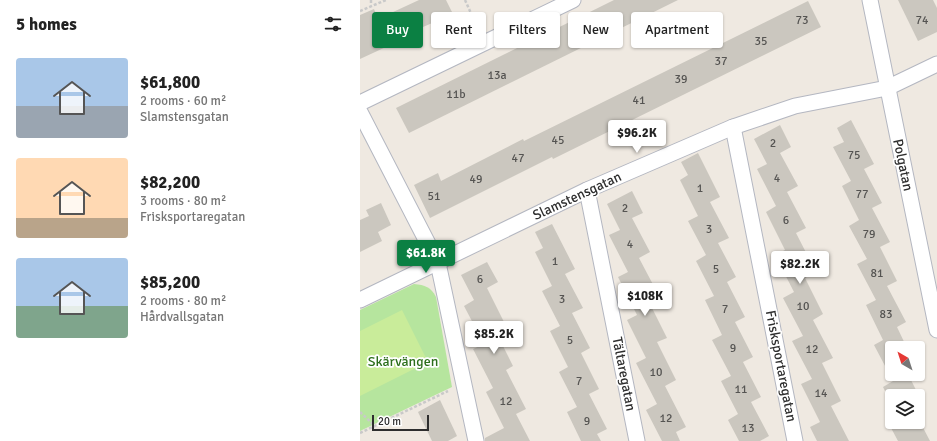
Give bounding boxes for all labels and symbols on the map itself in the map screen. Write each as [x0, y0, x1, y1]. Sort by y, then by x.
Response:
house number: 73 [796, 13, 808, 28]
house number: 74 [916, 13, 929, 28]
house number: 35 [755, 34, 767, 49]
house number: 37 [715, 54, 727, 69]
house number: 13a [487, 68, 507, 83]
house number: 39 [675, 72, 687, 87]
house number: 11b [446, 87, 466, 102]
house number: 41 [633, 93, 645, 108]
pin: $96.2K [604, 120, 670, 154]
house number: 45 [552, 133, 564, 148]
house number: 2 [770, 136, 776, 151]
street label: Polgatan [889, 137, 917, 193]
house number: 75 [848, 148, 860, 163]
house number: 47 [512, 151, 524, 166]
street label: Slamstensgatan [530, 168, 624, 224]
house number: 4 [774, 171, 781, 186]
house number: 49 [470, 172, 482, 187]
house number: 1 [697, 181, 703, 196]
house number: 77 [856, 187, 868, 202]
house number: 51 [428, 189, 440, 204]
house number: 2 [622, 201, 628, 216]
house number: 6 [783, 213, 789, 228]
house number: 3 [706, 222, 712, 237]
house number: 79 [863, 227, 875, 242]
house number: 4 [627, 237, 634, 252]
pin: $61.8K [393, 240, 459, 274]
pin: $82.2K [767, 251, 833, 285]
house number: 1 [552, 254, 558, 269]
house number: 5 [713, 262, 719, 277]
house number: 81 [871, 266, 883, 281]
house number: 6 [477, 272, 483, 287]
pin: $108K [617, 283, 673, 317]
house number: 3 [559, 292, 565, 307]
house number: 10 [797, 299, 809, 314]
house number: 7 [722, 302, 728, 317]
house number: 83 [880, 307, 892, 322]
street label: Frisksportaregatan [762, 309, 800, 423]
pin: $85.2K [461, 321, 527, 355]
house number: 5 [567, 333, 573, 348]
street label: Tältaregatan [608, 335, 640, 413]
house number: 9 [730, 341, 736, 356]
north arrow [885, 341, 925, 381]
house number: 12 [806, 342, 818, 357]
park label: Skärvängen [368, 353, 438, 370]
house number: 10 [650, 365, 662, 380]
house number: 7 [576, 374, 582, 389]
house number: 11 [735, 382, 747, 397]
house number: 14 [815, 386, 828, 401]
house number: 12 [500, 394, 512, 409]
house number: 12 [660, 411, 672, 426]
scale bar [372, 413, 429, 432]
house number: 9 [584, 414, 590, 429]
house number: 13 [742, 421, 754, 436]

